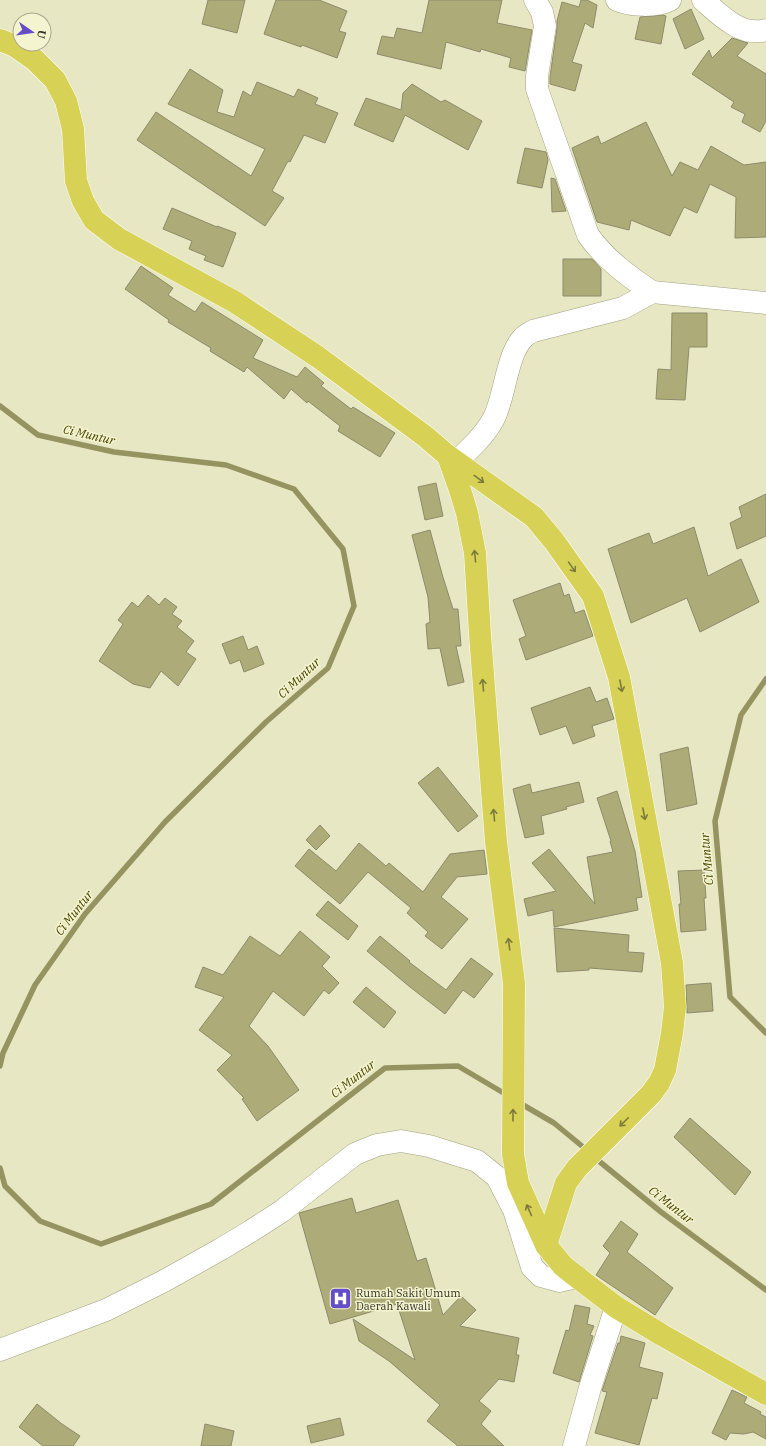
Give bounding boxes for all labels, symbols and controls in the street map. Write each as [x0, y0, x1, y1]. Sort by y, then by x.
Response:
north arrow [12, 12, 52, 52]
text: U [34, 29, 50, 40]
water label: Ci Muntur [62, 421, 117, 448]
one-way arrow [474, 475, 485, 483]
one-way arrow [471, 550, 479, 563]
one-way arrow [568, 562, 576, 573]
water label: Ci Muntur [274, 654, 324, 701]
one-way arrow [480, 679, 487, 692]
one-way arrow [617, 680, 625, 693]
one-way arrow [641, 807, 649, 820]
one-way arrow [490, 809, 497, 822]
water label: Ci Muntur [697, 831, 716, 886]
water label: Ci Muntur [51, 887, 96, 938]
one-way arrow [505, 938, 513, 951]
water label: Ci Muntur [327, 1056, 379, 1101]
one-way arrow [509, 1109, 517, 1122]
one-way arrow [619, 1117, 629, 1127]
water label: Ci Muntur [646, 1182, 697, 1227]
one-way arrow [525, 1204, 533, 1216]
hospital icon: Rumah Sakit Umum Daerah Kawali [328, 1286, 354, 1312]
place label: Rumah Sakit Umum Daerah Kawali [356, 1286, 461, 1313]

